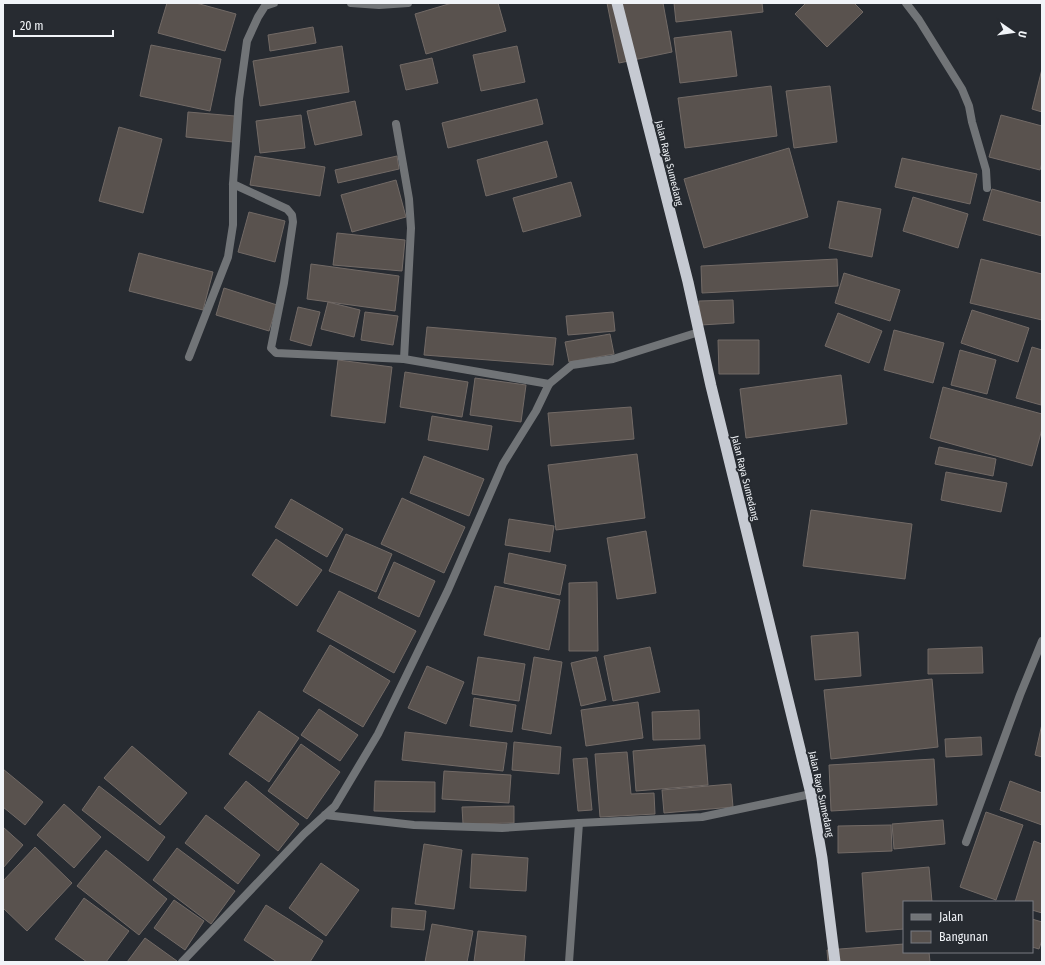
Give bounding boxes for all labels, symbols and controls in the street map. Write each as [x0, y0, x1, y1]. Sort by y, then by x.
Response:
scale bar [14, 12, 113, 38]
north arrow [993, 12, 1033, 52]
text: 20 m [20, 19, 44, 33]
text: U [1015, 30, 1029, 39]
street label: Jalan Raya Sumedang [653, 119, 685, 207]
street label: Jalan Raya Sumedang [729, 434, 761, 522]
street label: Jalan Raya Sumedang [806, 750, 836, 838]
legend [903, 901, 1033, 953]
text: Jalan [939, 910, 963, 924]
text: Bangunan [939, 930, 988, 944]

